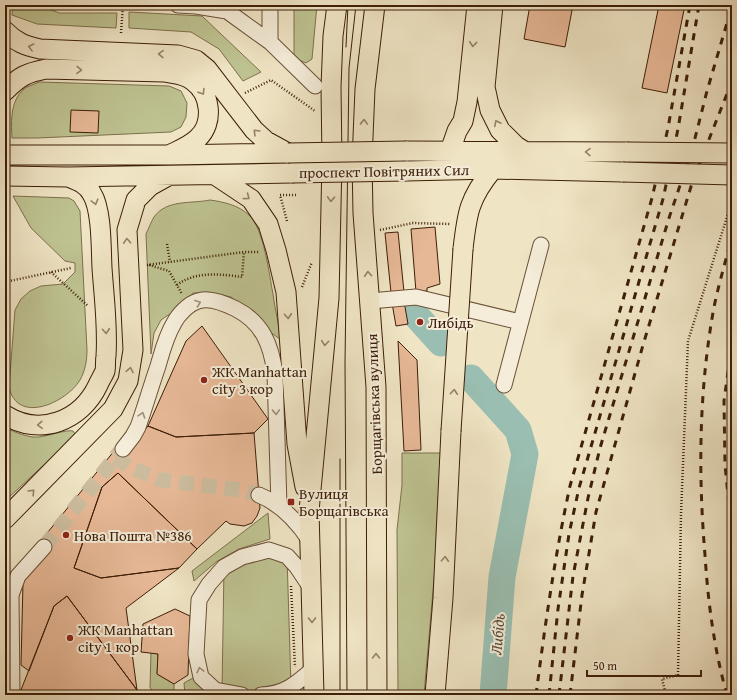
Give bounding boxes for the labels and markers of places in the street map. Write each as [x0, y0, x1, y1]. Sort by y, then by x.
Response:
place label: Либідь [428, 312, 474, 333]
marker: Либідь [415, 317, 425, 327]
place label: ЖК Manhattan city 3 кор [211, 361, 308, 399]
marker: ЖК Manhattan city 3 кор [199, 375, 209, 385]
place label: Вулиця Борщагівська [299, 483, 389, 521]
marker: Вулиця Борщагівська [286, 497, 296, 507]
place label: Нова Пошта №386 [74, 525, 192, 546]
marker: Нова Пошта №386 [61, 530, 71, 540]
place label: ЖК Manhattan city 1 кор [77, 619, 174, 657]
marker: ЖК Manhattan city 1 кор [65, 633, 75, 643]

